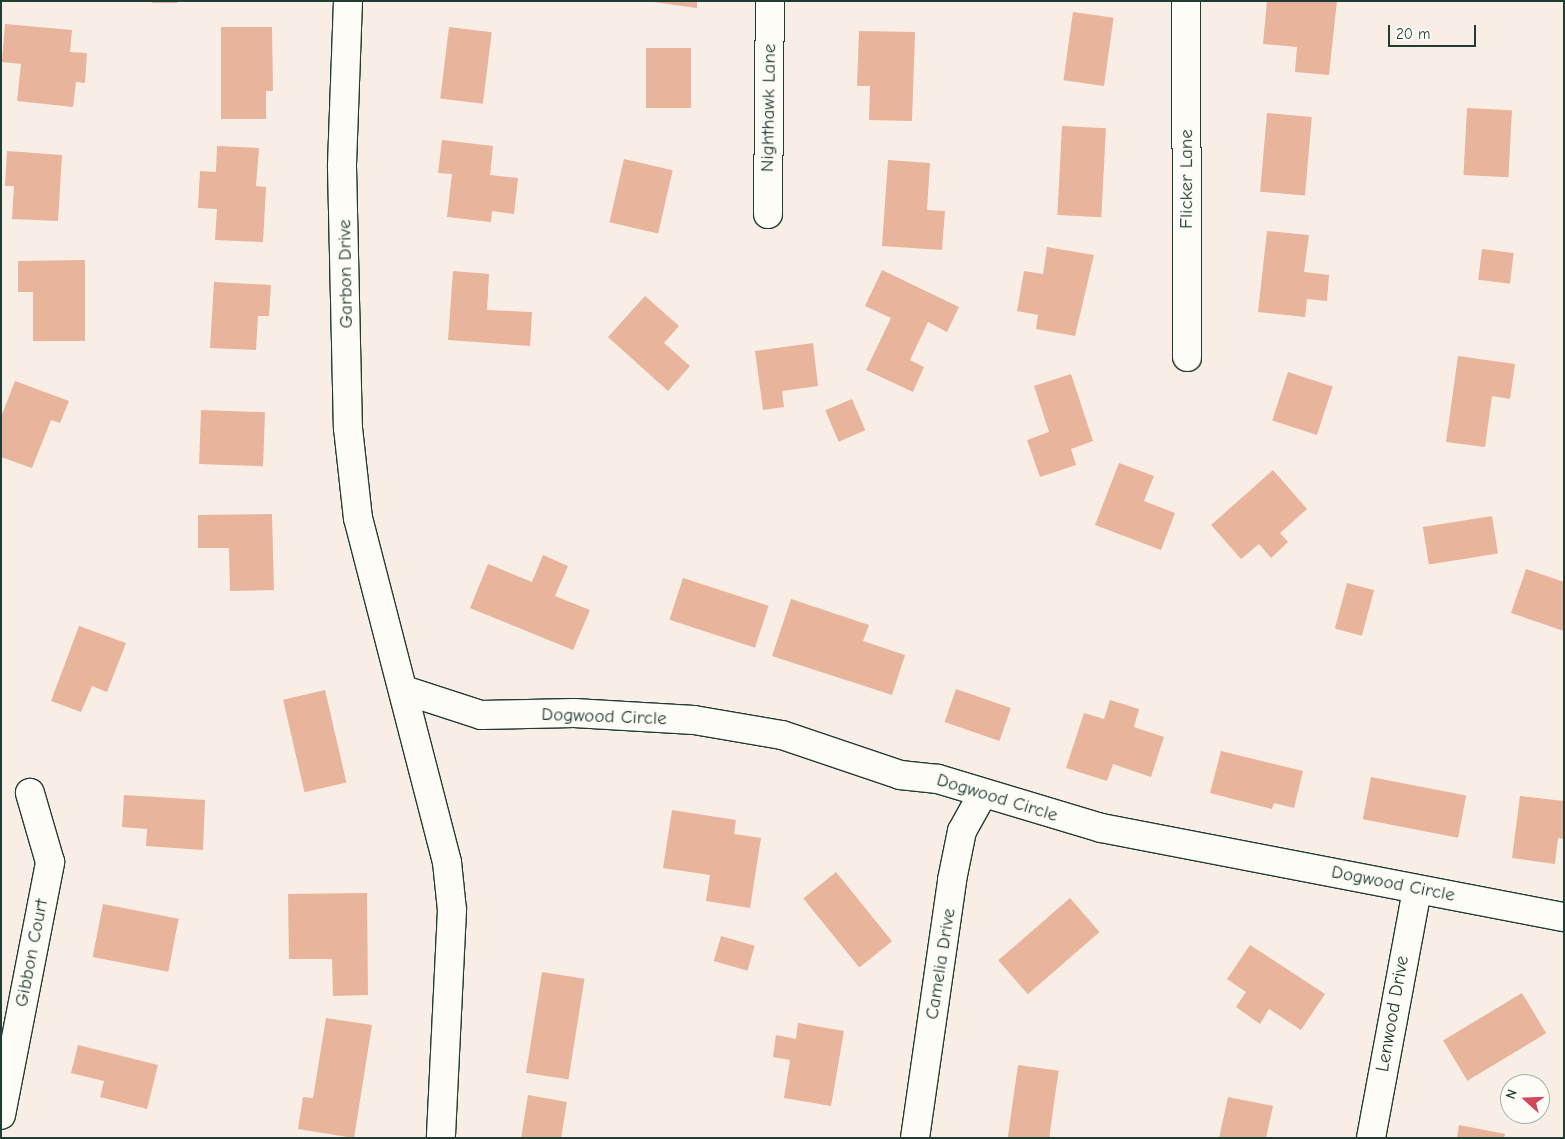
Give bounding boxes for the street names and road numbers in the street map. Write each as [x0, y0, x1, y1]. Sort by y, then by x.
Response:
street label: Nighthawk Lane [756, 44, 782, 172]
street label: Flicker Lane [1176, 129, 1198, 229]
street label: Garbon Drive [334, 219, 358, 329]
street label: Dogwood Circle [541, 703, 667, 731]
street label: Dogwood Circle [934, 769, 1060, 827]
street label: Dogwood Circle [1329, 861, 1457, 907]
street label: Gibbon Court [10, 897, 54, 1009]
street label: Camelia Drive [921, 907, 961, 1021]
street label: Lenwood Drive [1372, 954, 1414, 1074]

